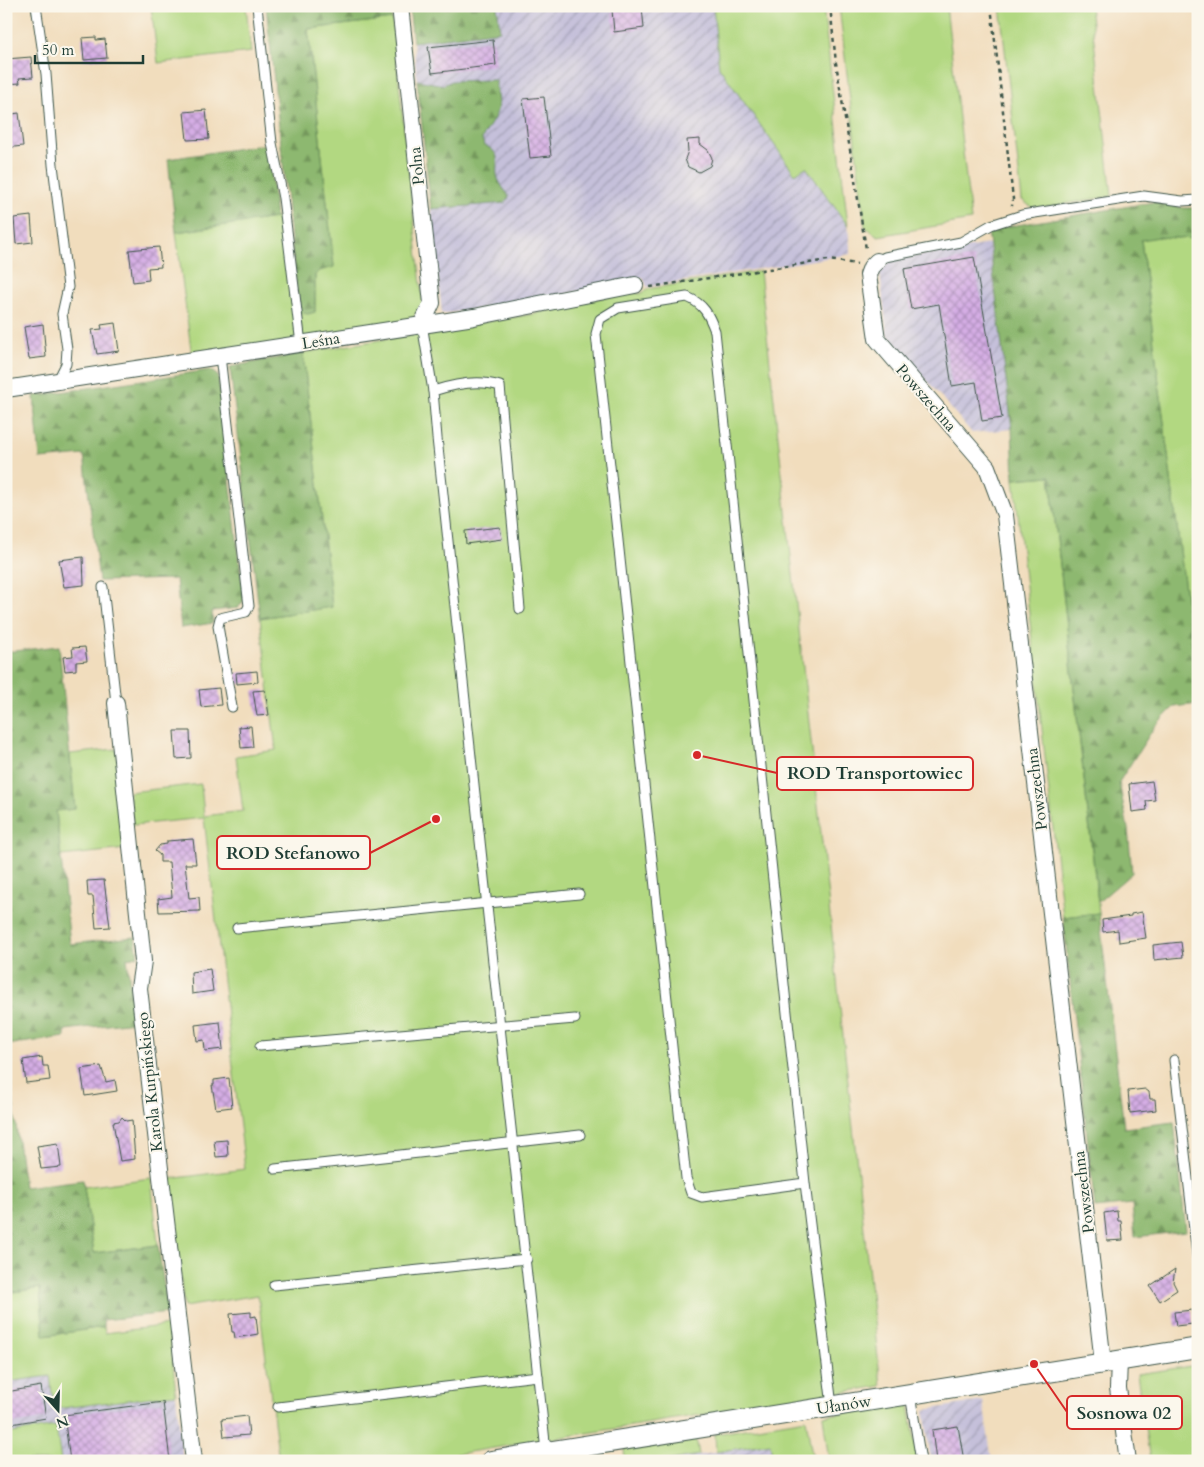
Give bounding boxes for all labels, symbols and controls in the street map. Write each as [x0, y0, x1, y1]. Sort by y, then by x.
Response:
scale bar [35, 32, 142, 64]
text: 50 m [42, 40, 74, 60]
street label: Polna [404, 146, 430, 186]
street label: Leśna [300, 327, 342, 355]
street label: Powszechna [891, 360, 962, 437]
street label: Powszechna [1021, 746, 1053, 831]
callout: ROD Transportowiec [777, 757, 973, 790]
text: ROD Transportowiec [787, 761, 963, 786]
callout: ROD Stefanowo [217, 836, 370, 869]
text: ROD Stefanowo [226, 841, 360, 866]
street label: Karola Kurpińskiego [132, 1011, 168, 1153]
street label: Powszechna [1068, 1149, 1100, 1234]
north arrow [32, 1384, 82, 1434]
street label: Ułanów [815, 1390, 873, 1420]
callout: Sosnowa 02 [1067, 1396, 1182, 1429]
text: Sosnowa 02 [1077, 1401, 1171, 1426]
text: N [53, 1411, 71, 1433]

